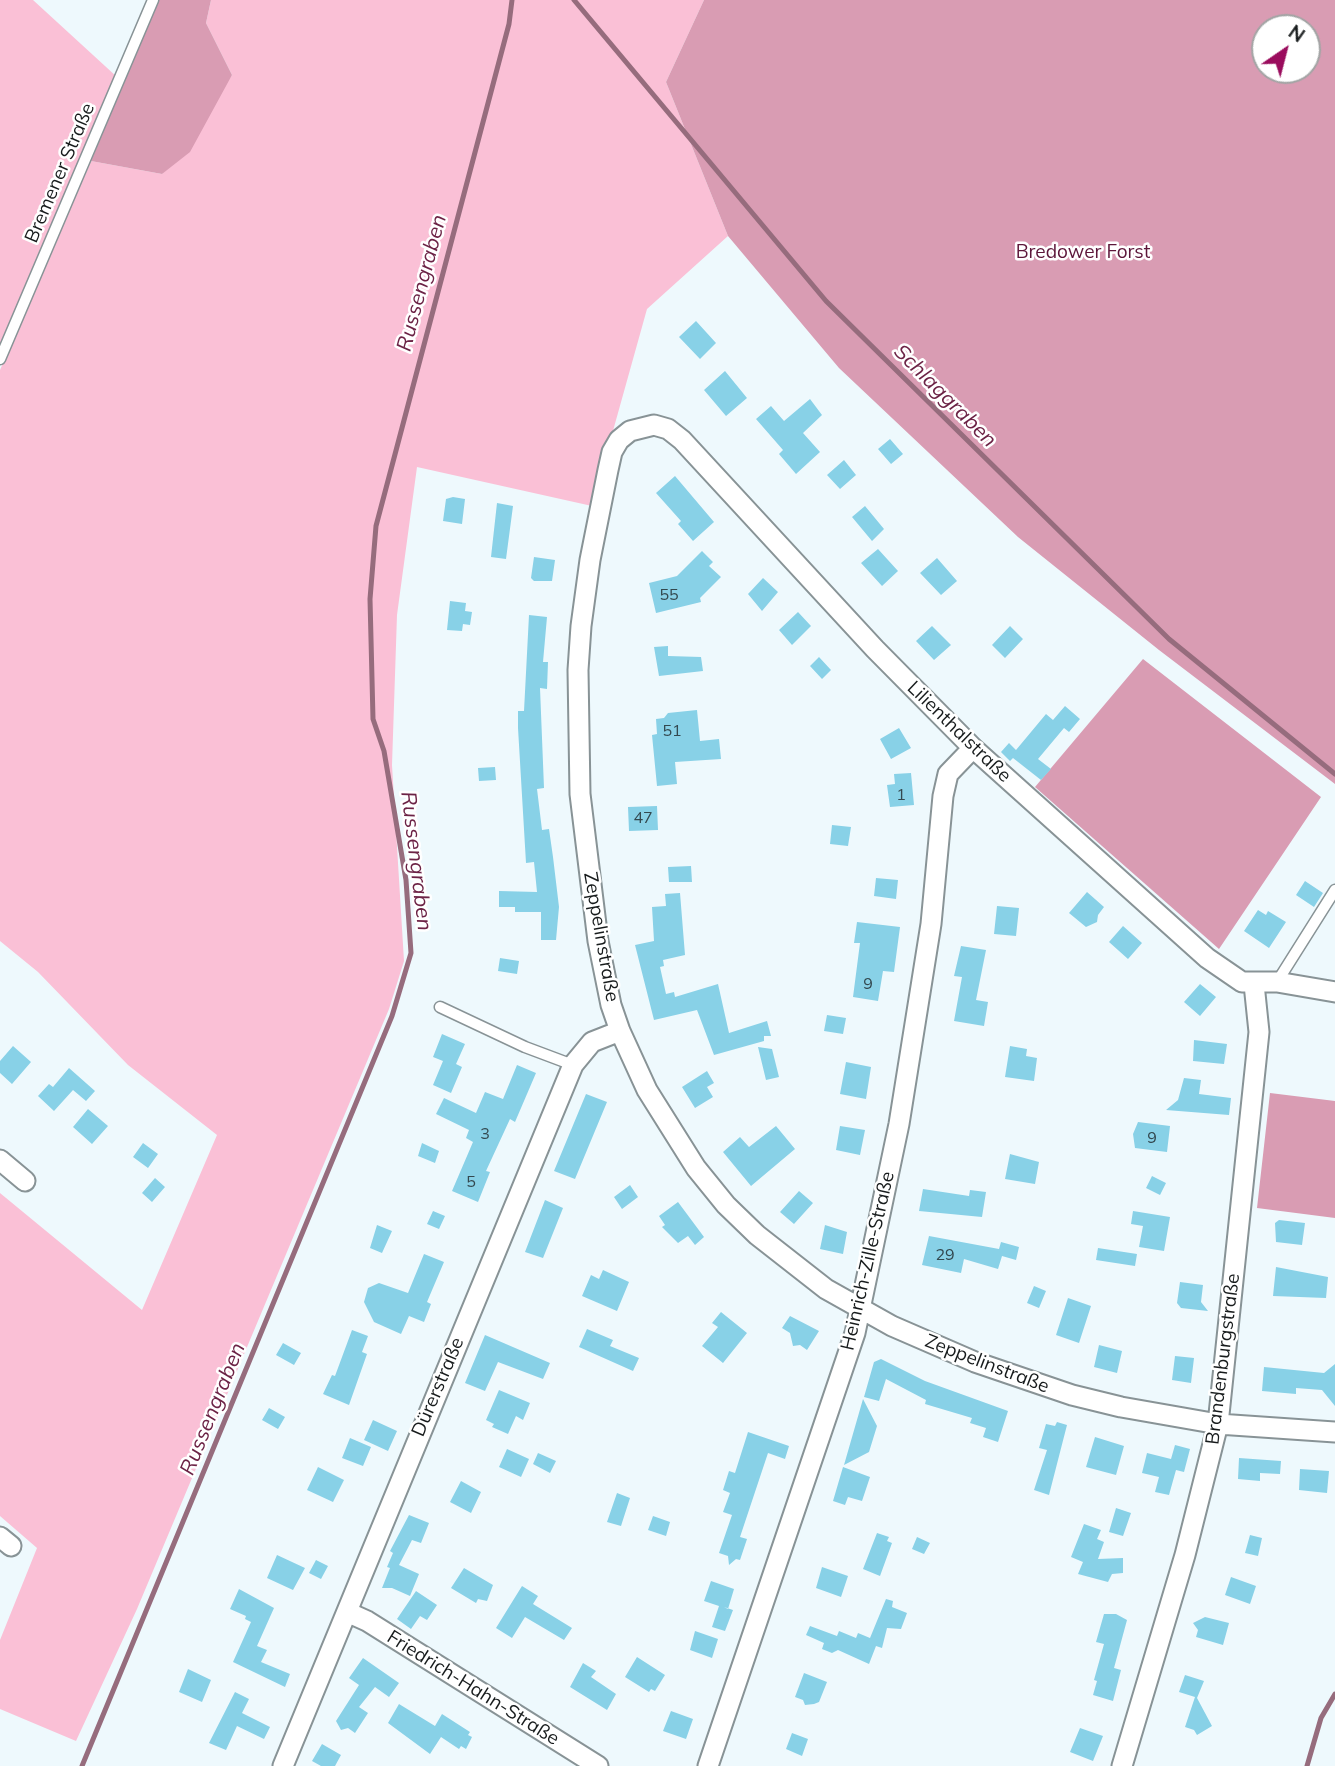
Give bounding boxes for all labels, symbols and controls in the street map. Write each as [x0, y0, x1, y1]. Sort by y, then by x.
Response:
north arrow [1251, 14, 1321, 84]
text: N [1284, 19, 1310, 47]
street label: Bremener Straße [20, 100, 100, 246]
water label: Russengraben [392, 212, 452, 354]
park label: Bredower Forst [1016, 241, 1150, 263]
water label: Schlaggraben [888, 339, 1002, 453]
house number: 55 [659, 585, 679, 605]
street label: Lilienthalstraße [902, 677, 1016, 787]
house number: 51 [662, 721, 682, 741]
house number: 1 [896, 785, 906, 805]
water label: Russengraben [395, 790, 437, 932]
house number: 47 [633, 808, 653, 828]
street label: Zeppelinstraße [578, 870, 624, 1004]
house number: 9 [863, 974, 873, 994]
house number: 3 [480, 1124, 490, 1144]
house number: 9 [1147, 1128, 1157, 1148]
street label: Heinrich-Zille-Straße [836, 1169, 900, 1353]
house number: 5 [466, 1172, 476, 1192]
house number: 29 [935, 1245, 955, 1265]
street label: Brandenburgstraße [1201, 1272, 1245, 1446]
street label: Zeppelinstraße [922, 1330, 1052, 1398]
street label: Dürerstraße [407, 1334, 469, 1440]
water label: Russengraben [175, 1339, 251, 1479]
street label: Friedrich-Hahn-Straße [383, 1626, 563, 1750]

